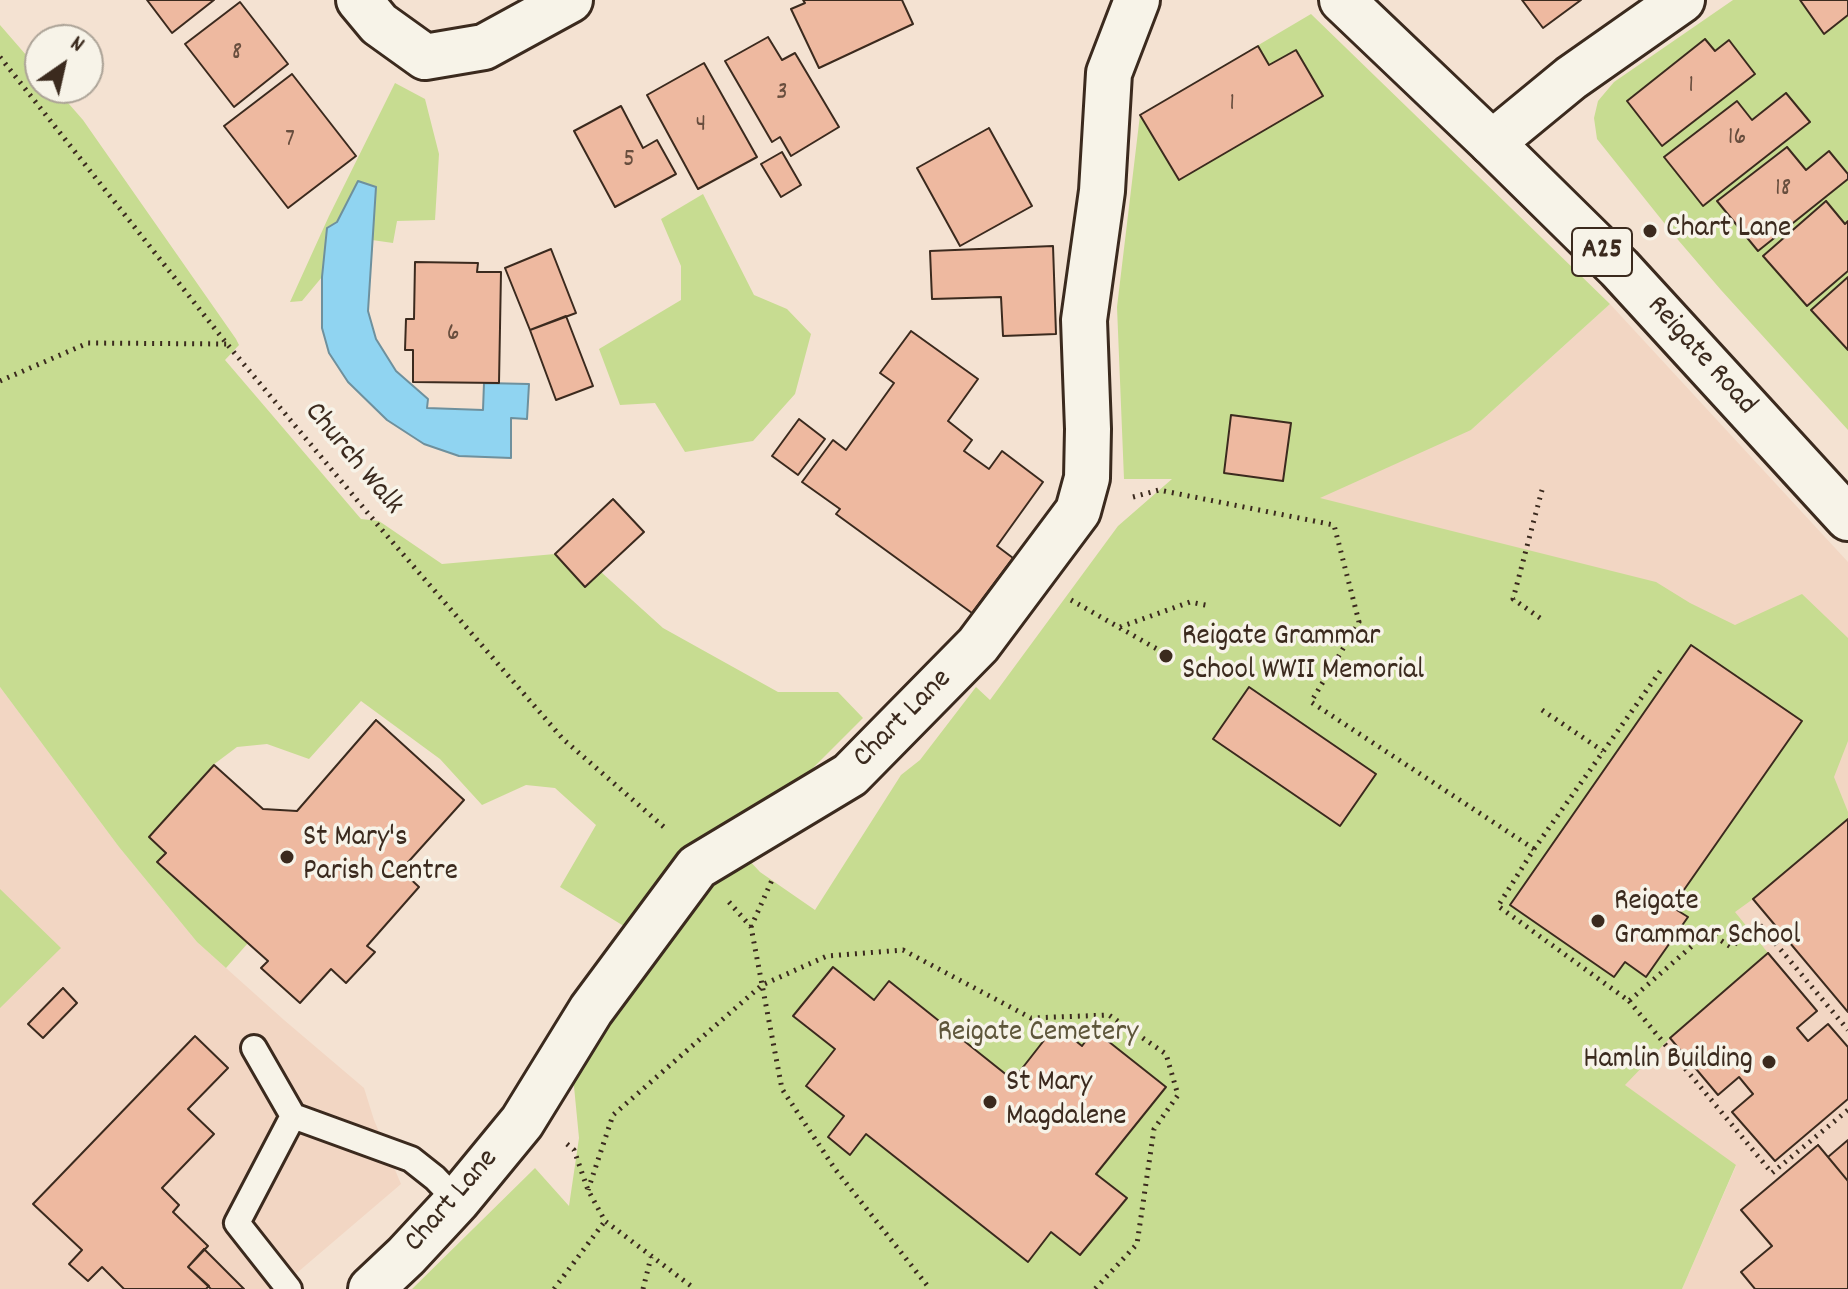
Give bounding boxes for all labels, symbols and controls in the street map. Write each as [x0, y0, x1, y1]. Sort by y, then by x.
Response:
north arrow [24, 24, 104, 104]
text: N [63, 29, 90, 61]
house number: 8 [232, 38, 242, 70]
house number: 1 [1688, 71, 1694, 103]
house number: 3 [776, 78, 788, 110]
house number: 1 [1229, 89, 1235, 121]
house number: 4 [696, 110, 706, 142]
house number: 16 [1728, 123, 1746, 155]
house number: 7 [285, 125, 295, 157]
house number: 5 [623, 145, 635, 177]
house number: 18 [1775, 174, 1791, 206]
place label: Chart Lane [1666, 213, 1791, 249]
marker: Chart Lane [1641, 222, 1659, 240]
road number: A25 [1572, 228, 1632, 276]
street label: Reigate Road [1637, 290, 1763, 424]
house number: 6 [447, 319, 459, 351]
street label: Church Walk [294, 396, 410, 524]
place label: Reigate Grammar School WWII Memorial [1182, 621, 1424, 692]
marker: Reigate Grammar School WWII Memorial [1157, 647, 1175, 665]
street label: Chart Lane [847, 663, 961, 777]
place label: St Mary's Parish Centre [303, 822, 458, 892]
marker: St Mary's Parish Centre [278, 848, 296, 866]
place label: Reigate Grammar School [1614, 886, 1801, 956]
marker: Reigate Grammar School [1589, 912, 1607, 930]
park label: Reigate Cemetery [937, 1017, 1139, 1053]
place label: Hamlin Building [1583, 1044, 1753, 1080]
marker: Hamlin Building [1760, 1053, 1778, 1071]
place label: St Mary Magdalene [1006, 1067, 1126, 1138]
marker: St Mary Magdalene [981, 1093, 999, 1111]
street label: Chart Lane [398, 1143, 508, 1261]

